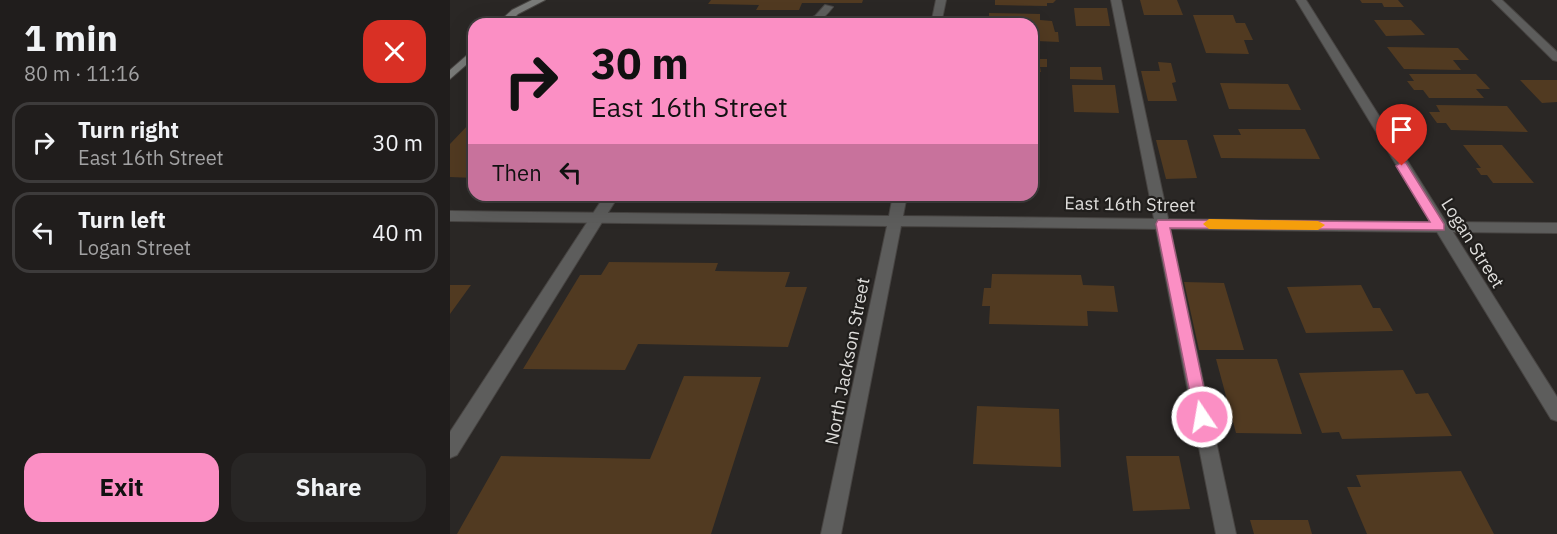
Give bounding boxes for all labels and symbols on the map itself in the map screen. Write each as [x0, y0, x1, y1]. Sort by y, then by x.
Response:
pin [1376, 104, 1427, 166]
street label: East 16th Street [1064, 191, 1196, 217]
street label: Logan Street [1436, 194, 1510, 292]
street label: North Jackson Street [819, 275, 875, 447]
position arrow [1170, 385, 1234, 449]

